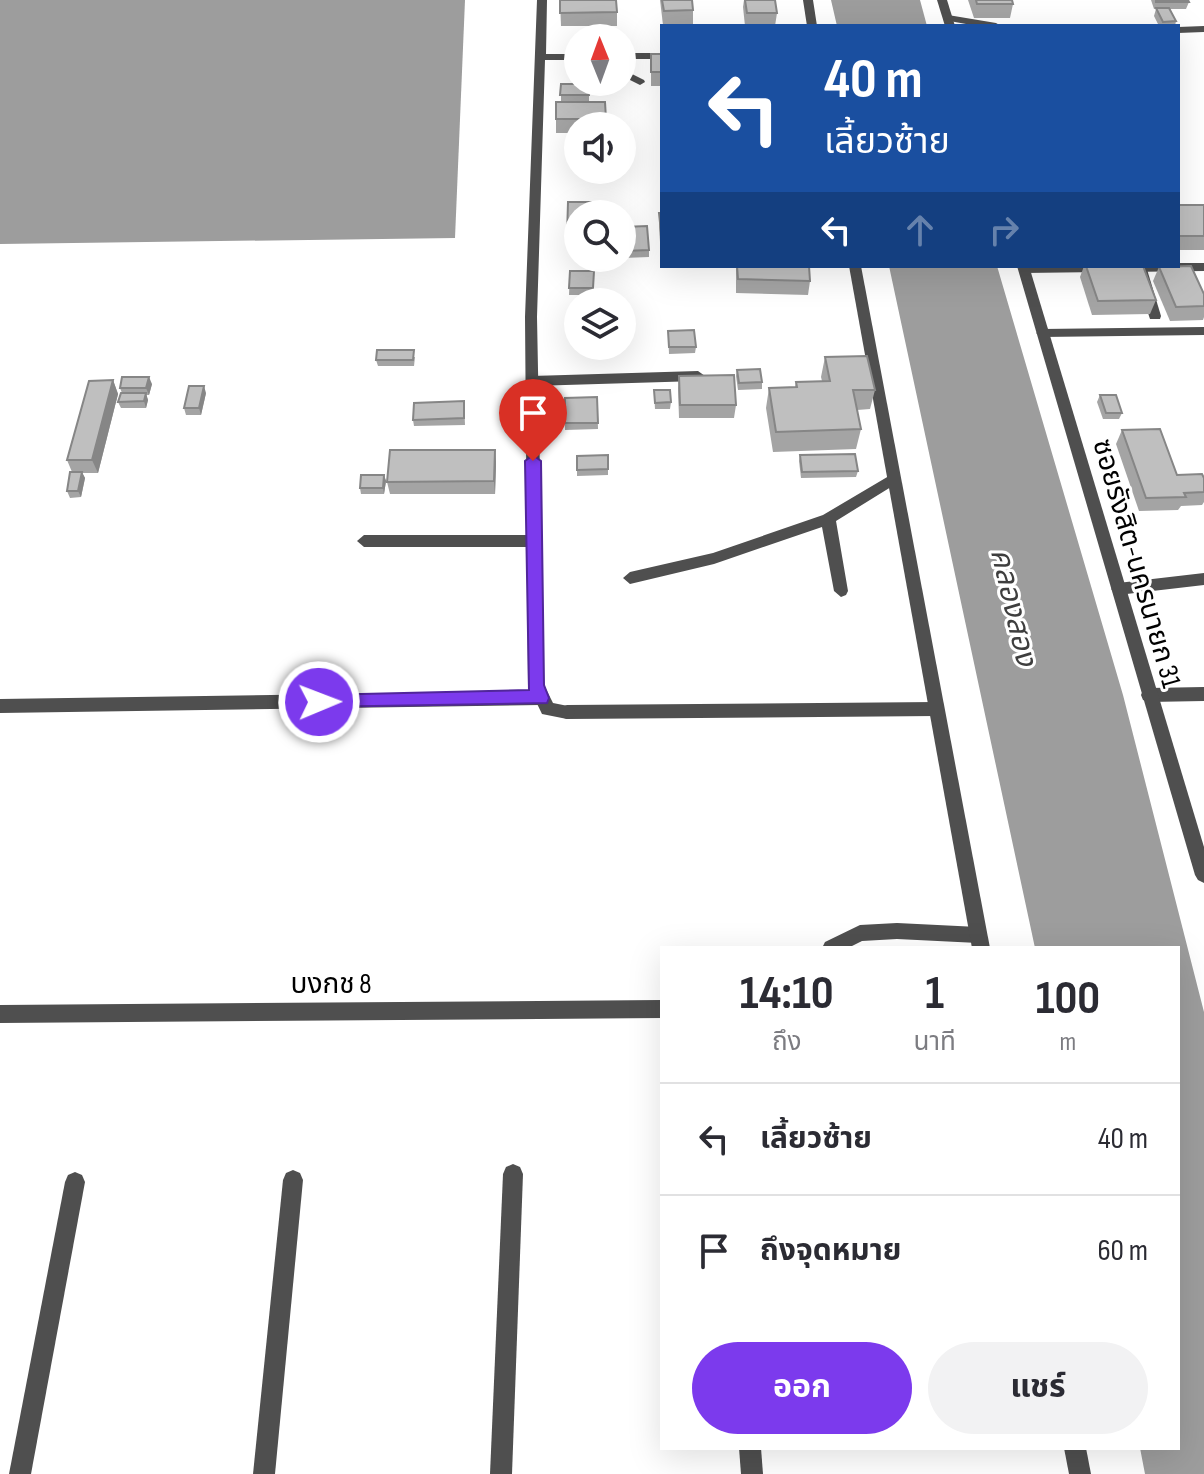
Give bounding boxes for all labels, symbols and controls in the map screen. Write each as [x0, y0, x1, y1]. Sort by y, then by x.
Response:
north arrow [564, 24, 636, 96]
map controls [564, 24, 636, 360]
text: 40 m [824, 47, 923, 114]
icon: left [692, 56, 796, 160]
button: sound [564, 112, 636, 184]
text: เลี้ยวซ้าย [824, 121, 950, 164]
button: search [564, 200, 636, 272]
icon: left [814, 208, 858, 252]
icon: ahead [898, 208, 942, 252]
icon: right [982, 208, 1026, 252]
button: layers [564, 288, 636, 360]
pin [499, 379, 567, 461]
icon: arrive [511, 391, 555, 435]
street label: ซอยรังสิต-นครนายก 31 [1085, 435, 1188, 692]
water label: คลองสอง [982, 545, 1044, 671]
position arrow [277, 660, 361, 744]
text: 14:10 [740, 965, 834, 1022]
text: 1 [925, 965, 944, 1022]
street label: บงกช 8 [291, 968, 371, 1001]
text: 100 [1036, 970, 1100, 1027]
text: ถึง [772, 1027, 802, 1058]
text: นาที [914, 1027, 956, 1058]
text: m [1060, 1027, 1076, 1058]
icon: left [692, 1117, 736, 1161]
text: เลี้ยวซ้าย [760, 1121, 872, 1157]
text: 40 m [1098, 1121, 1148, 1157]
icon: arrive [692, 1229, 736, 1273]
text: ถึงจุดหมาย [760, 1233, 901, 1269]
text: 60 m [1097, 1233, 1148, 1269]
button: ออก [692, 1342, 912, 1434]
button: แชร์ [928, 1342, 1148, 1434]

